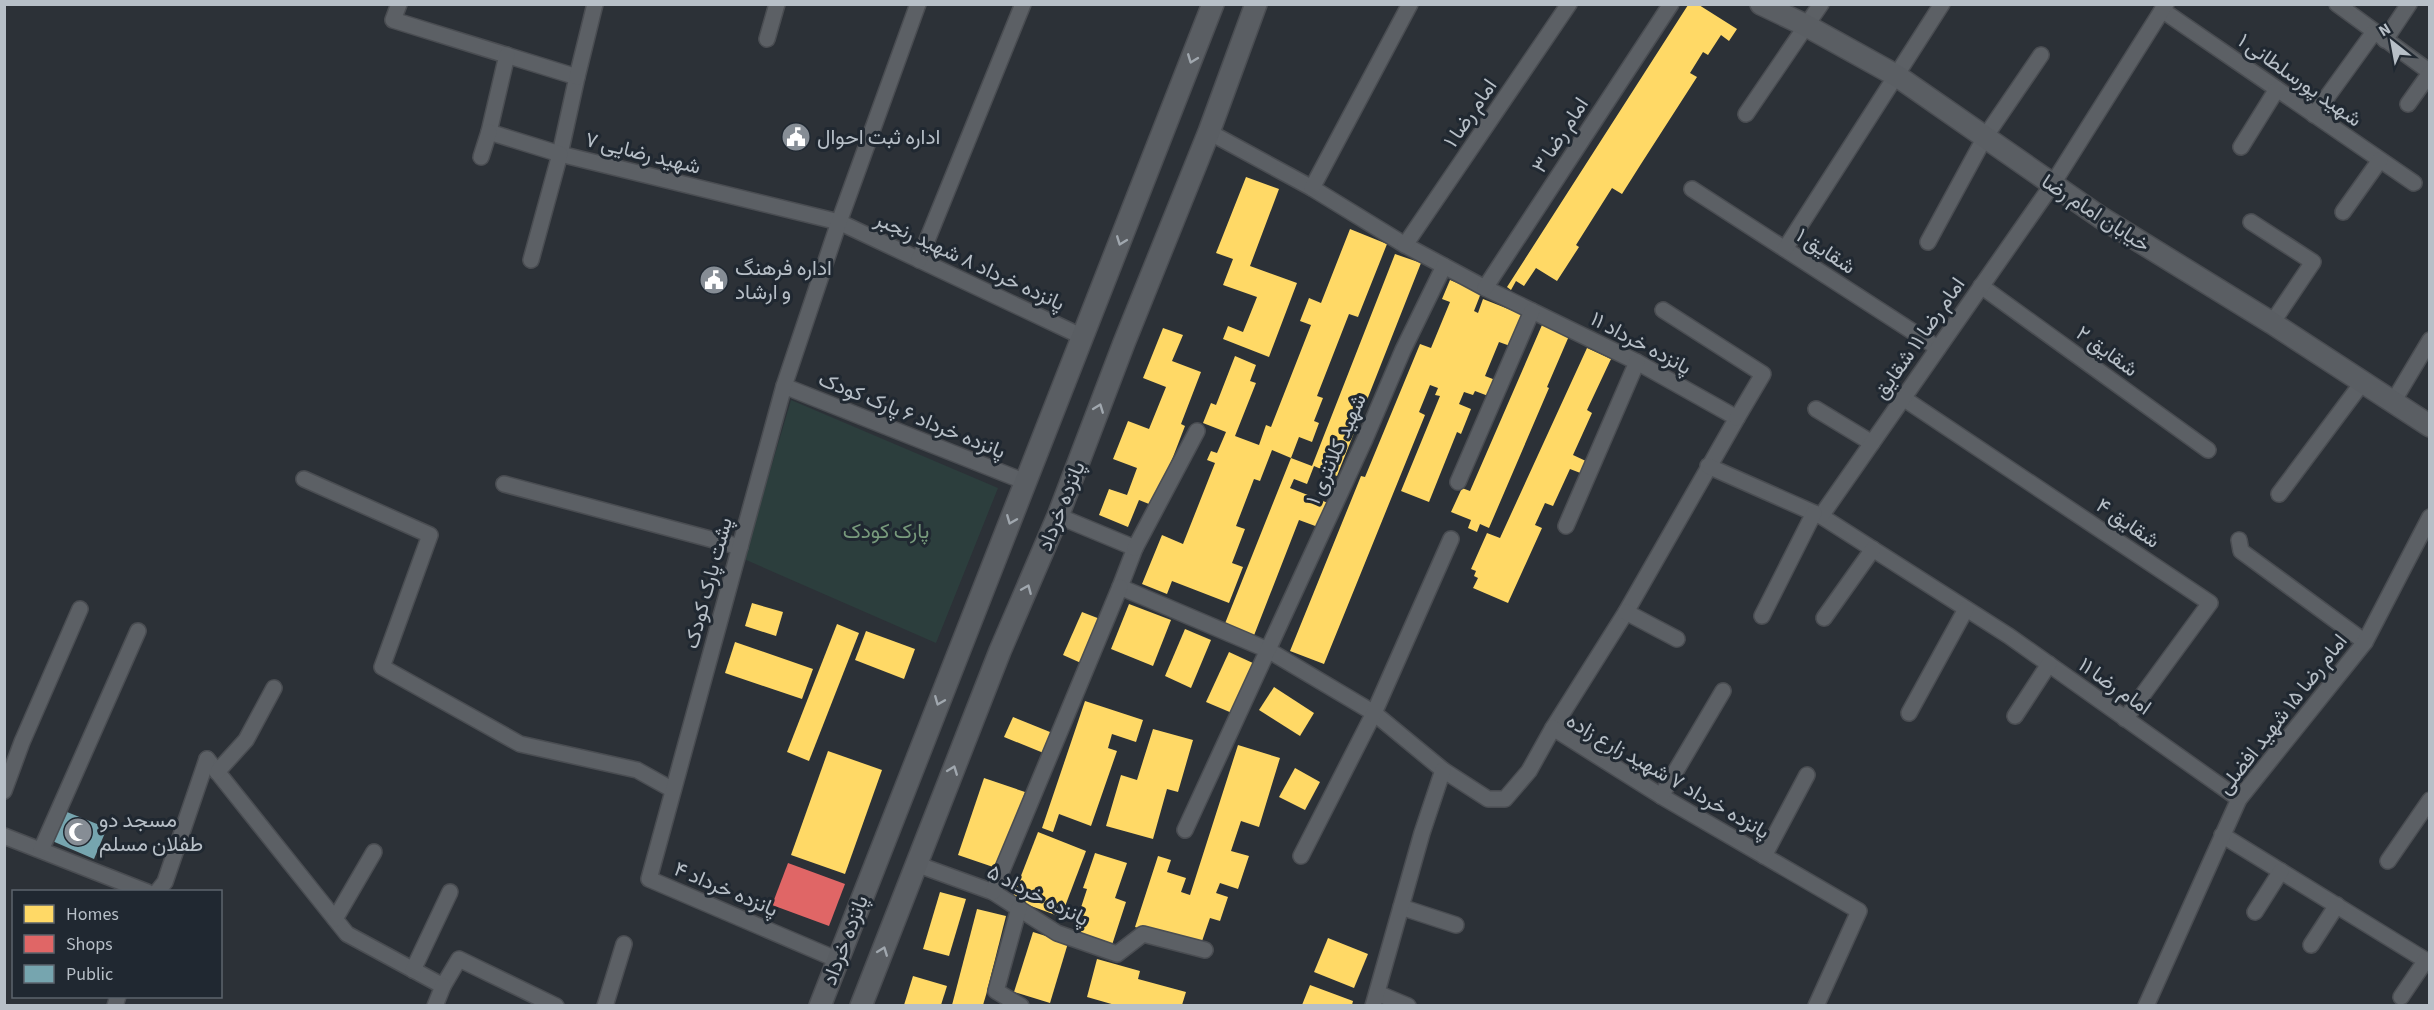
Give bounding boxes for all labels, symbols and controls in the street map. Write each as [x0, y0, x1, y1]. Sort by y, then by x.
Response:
north arrow [2362, 12, 2422, 72]
text: N [2375, 18, 2395, 42]
street label: شهید پورسلطانی ۱ [2232, 26, 2368, 134]
one-way arrow [1187, 53, 1200, 64]
street label: امام رضا ۱ [1436, 73, 1504, 153]
street label: امام رضا ۳ [1524, 91, 1596, 179]
public building icon: اداره ثبت احوال [780, 121, 812, 153]
place label: اداره ثبت احوال [817, 122, 940, 152]
street label: شهید رضایی ۷ [582, 124, 704, 182]
street label: خیابان امام رضا [2036, 167, 2156, 259]
street label: پانزده خرداد ۸ شهید رنجبر [869, 203, 1070, 318]
street label: شقایق ۱ [1790, 221, 1862, 281]
one-way arrow [1116, 234, 1128, 245]
place label: اداره فرهنگ و ارشاد [735, 253, 832, 307]
public building icon: اداره فرهنگ و ارشاد [698, 264, 730, 296]
street label: امام رضا ۱۱ شقایق [1866, 271, 1972, 405]
street label: پانزده خرداد ۱۱ [1585, 304, 1697, 382]
street label: شقایق ۲ [2070, 318, 2144, 384]
street label: پانزده خرداد ۶ پارک کودک [814, 364, 1010, 466]
street label: شهید کلانتری ۱ [1298, 389, 1374, 509]
one-way arrow [1092, 403, 1105, 414]
street label: پانزده خرداد [1029, 457, 1093, 555]
street label: شقایق ۴ [2090, 491, 2166, 555]
one-way arrow [1006, 513, 1018, 524]
street label: پشت پارک کودک [676, 514, 740, 652]
park label: پارک کودک [843, 516, 929, 546]
one-way arrow [1020, 584, 1032, 595]
street label: امام رضا ۱۵ شهید افضلی [2210, 627, 2354, 801]
street label: امام رضا ۱۱ [2072, 650, 2158, 722]
one-way arrow [934, 695, 946, 706]
street label: پانزده خرداد ۷ شهید زارع زاده [1561, 705, 1775, 847]
one-way arrow [946, 765, 958, 776]
place label: مسجد دو طفلان مسلم [99, 805, 203, 859]
mosque icon: مسجد دو طفلان مسلم [62, 816, 94, 848]
street label: پانزده خرداد ۴ [669, 854, 783, 924]
street label: پانزده خرداد ۵ [982, 857, 1094, 933]
legend [12, 890, 222, 998]
street label: پانزده خرداد [814, 891, 876, 989]
text: Homes [66, 902, 119, 927]
text: Shops [66, 932, 113, 957]
one-way arrow [875, 946, 888, 957]
text: Public [66, 962, 113, 987]

